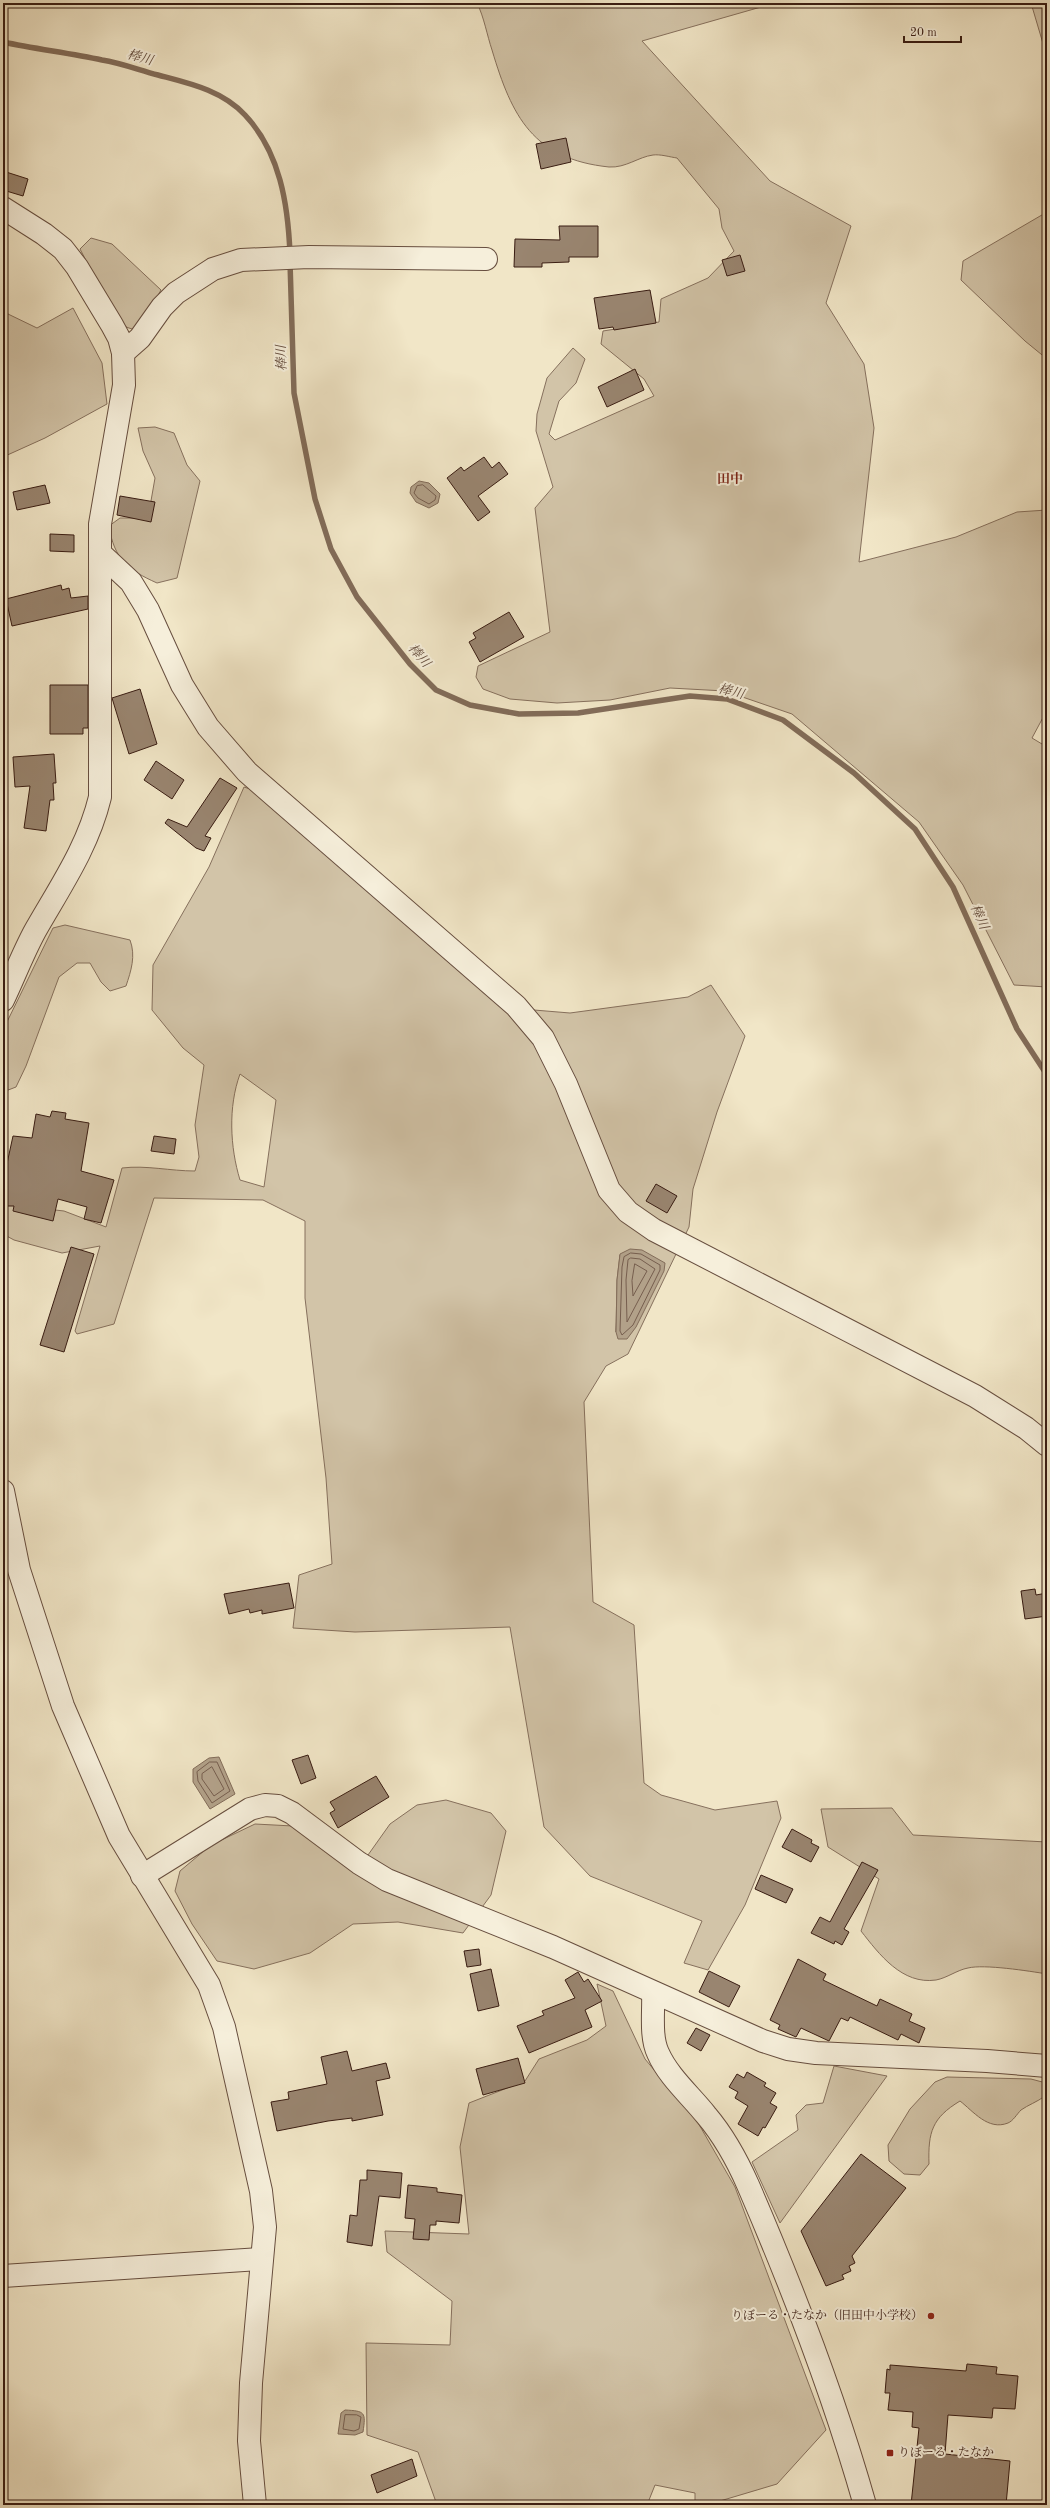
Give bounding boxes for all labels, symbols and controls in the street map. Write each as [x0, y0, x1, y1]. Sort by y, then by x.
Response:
scale bar [904, 18, 961, 44]
text: 20 m [910, 27, 937, 39]
water label: 棒川 [126, 47, 156, 68]
water label: 棒川 [274, 343, 289, 371]
district label: 田中 [717, 471, 743, 486]
water label: 棒川 [406, 641, 434, 672]
water label: 棒川 [717, 682, 747, 702]
water label: 棒川 [968, 902, 992, 933]
place label: りぼーる・たなか（旧田中小学校） [731, 2308, 923, 2322]
marker: りぼーる・たなか（旧田中小学校） [926, 2311, 936, 2321]
place label: りぼーる・たなか [898, 2446, 994, 2459]
marker: りぼーる・たなか [885, 2448, 895, 2458]

